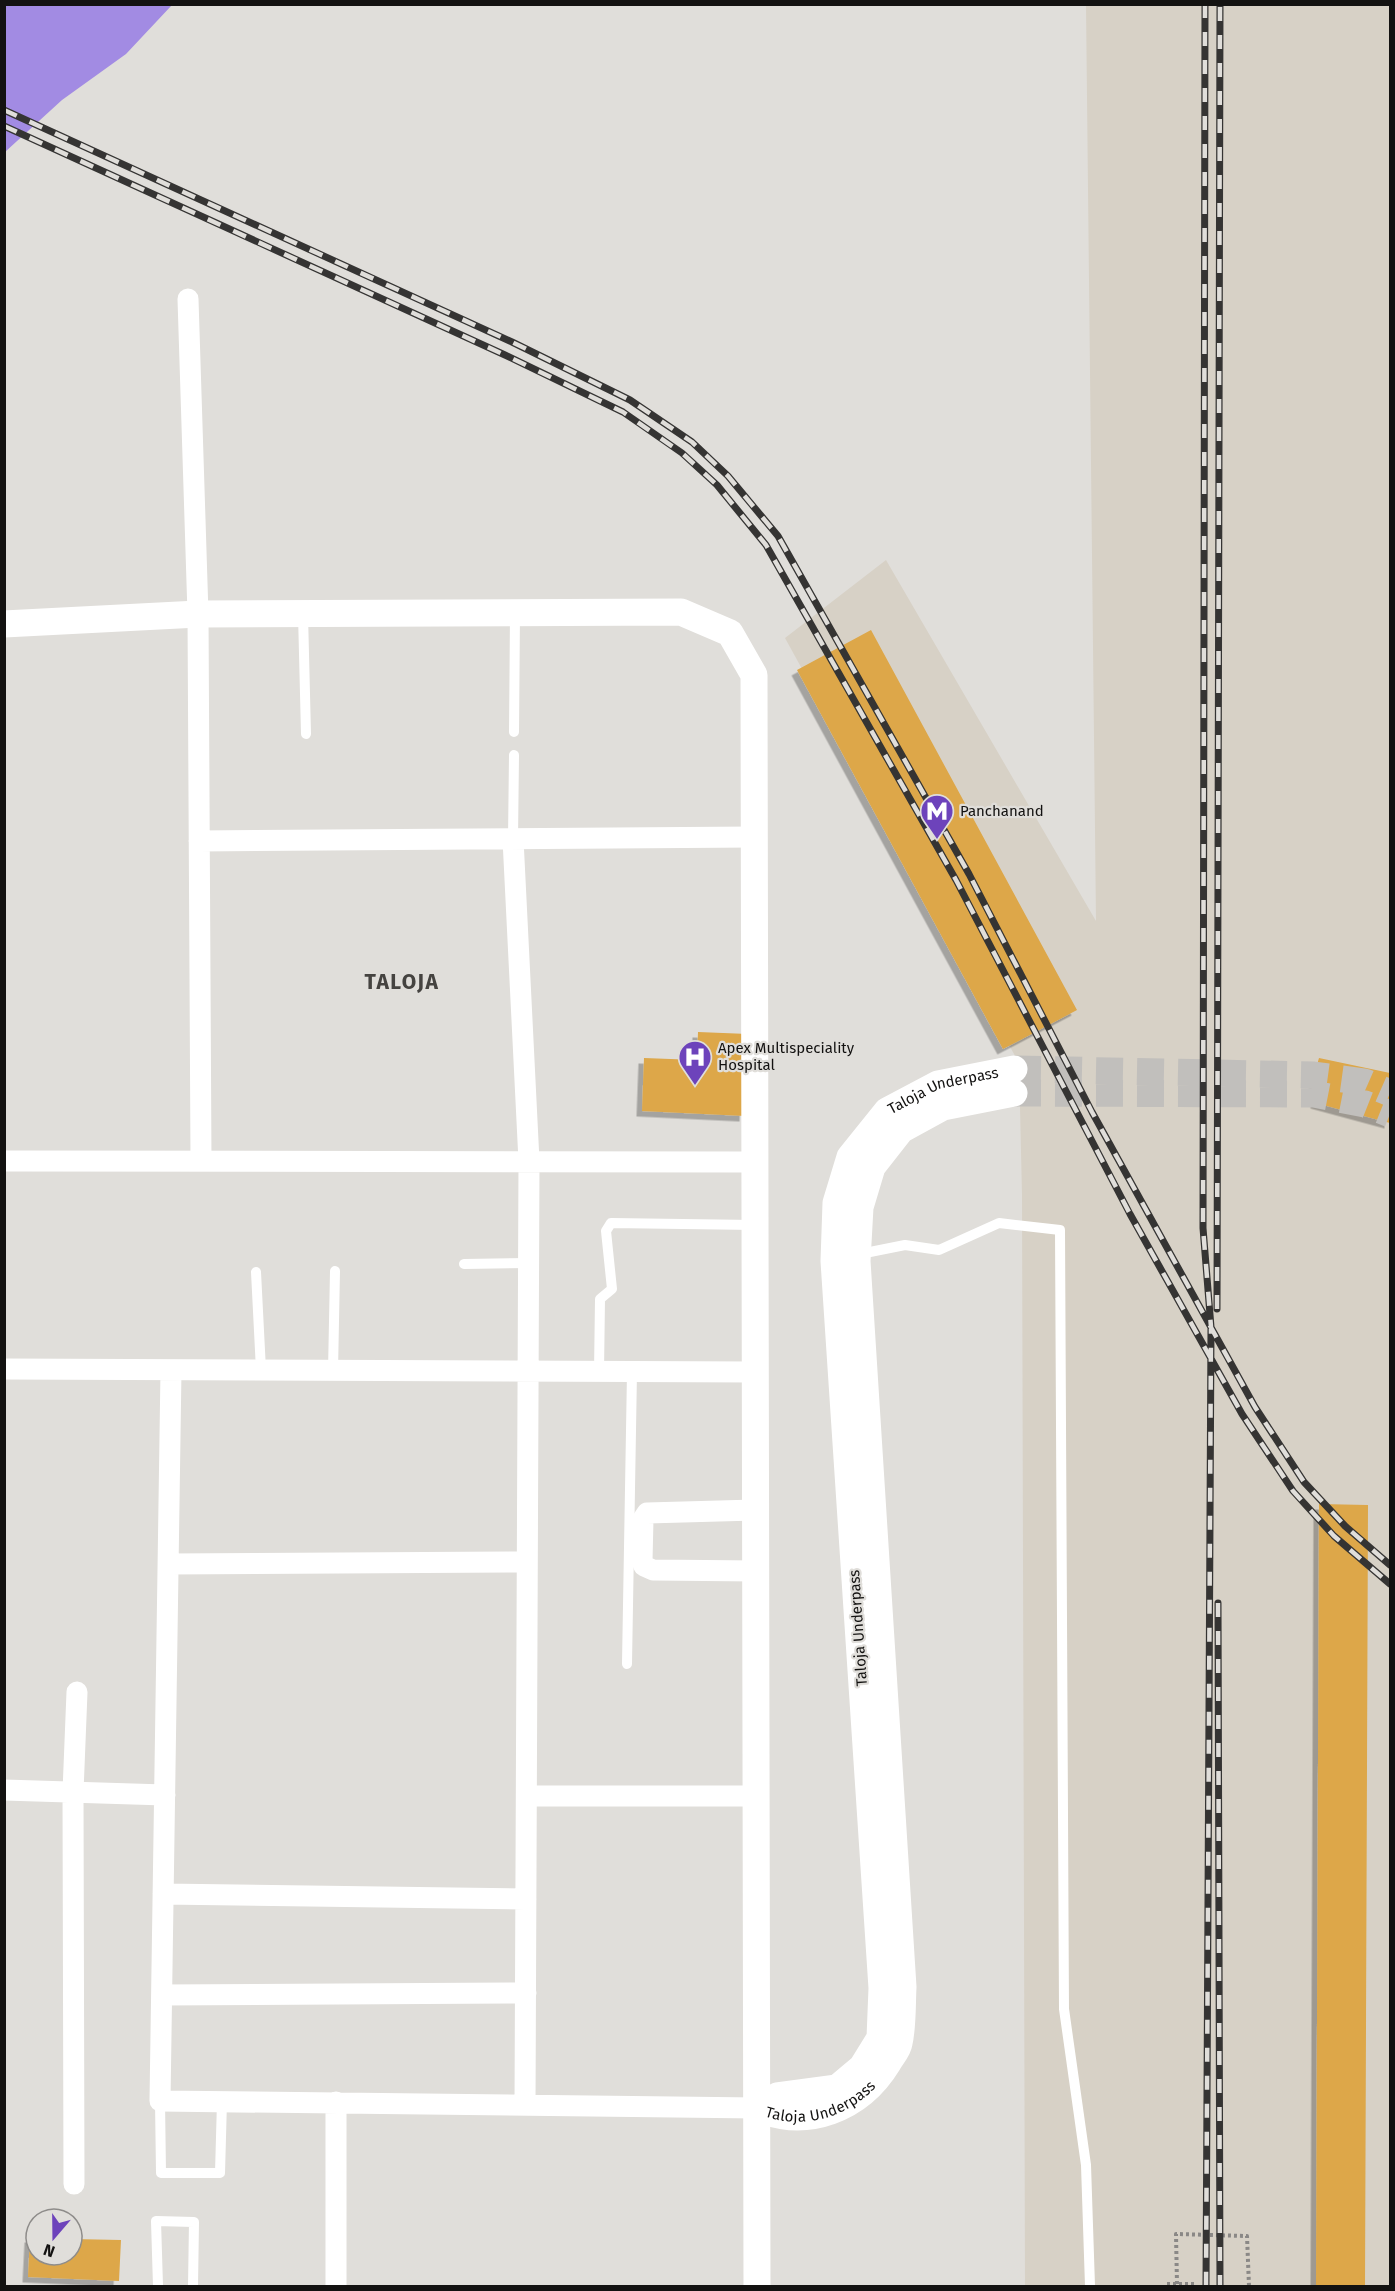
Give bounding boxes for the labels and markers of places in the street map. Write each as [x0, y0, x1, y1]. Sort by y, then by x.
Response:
metro station icon: Panchanand [919, 793, 955, 840]
place label: Panchanand [960, 802, 1044, 820]
hospital icon: Apex Multispeciality Hospital [677, 1039, 713, 1086]
place label: Apex Multispeciality Hospital [718, 1039, 855, 1074]

